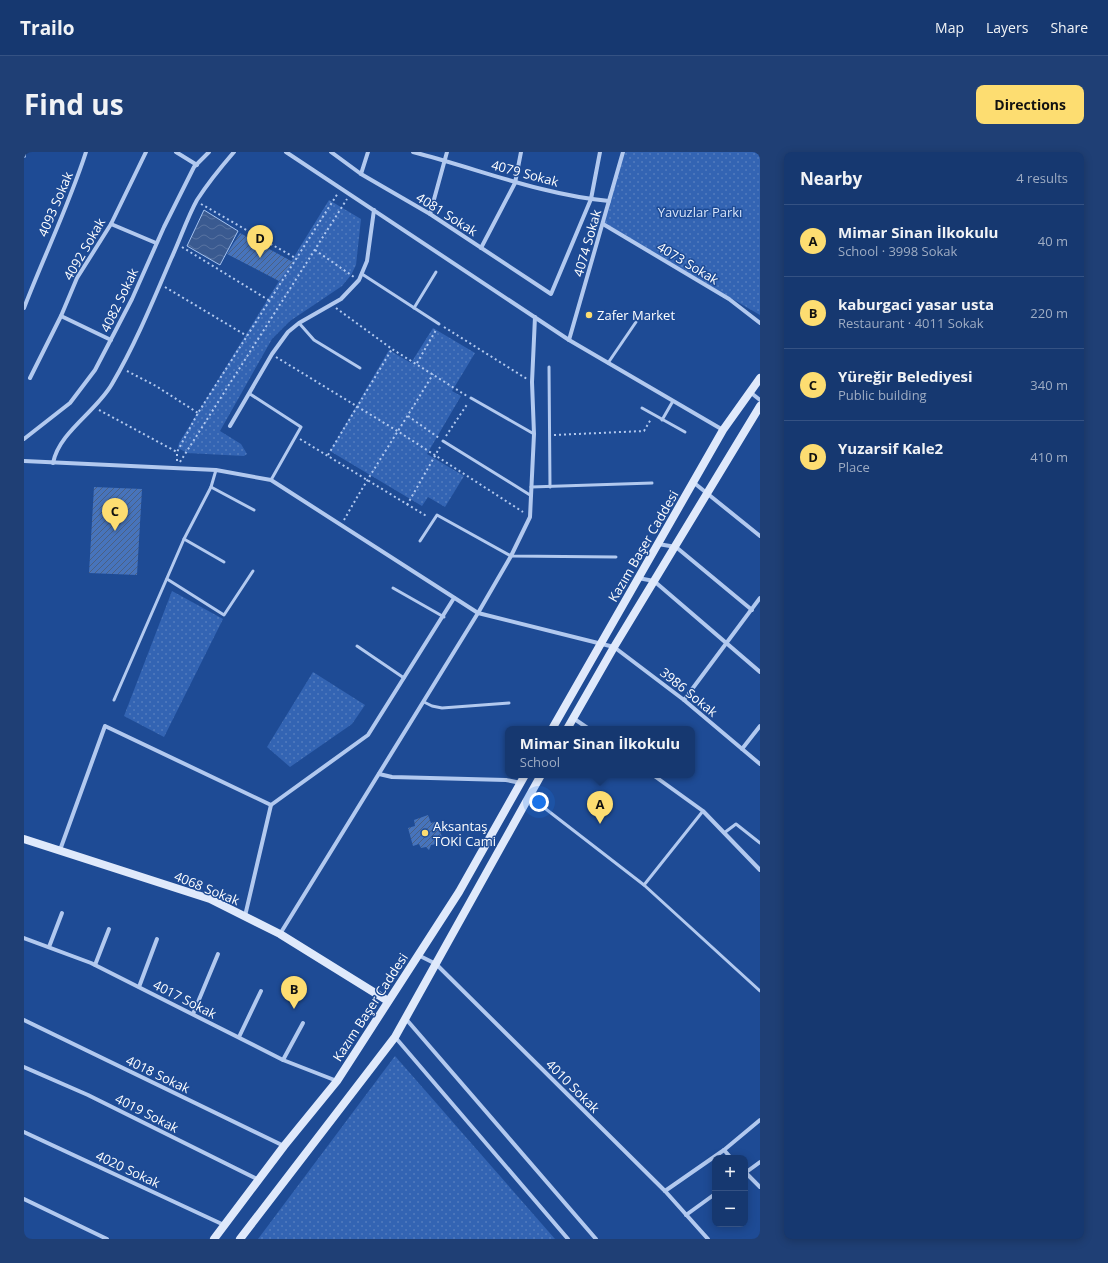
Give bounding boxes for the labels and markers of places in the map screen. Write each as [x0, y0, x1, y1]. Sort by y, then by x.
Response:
pin: D [247, 225, 273, 258]
place label: Zafer Market [597, 306, 675, 324]
marker: Zafer Market [584, 310, 594, 320]
pin: C [102, 498, 128, 531]
pin: A [587, 791, 613, 824]
place label: Aksantaş TOKİ Cami [433, 817, 496, 850]
marker: Aksantaş TOKİ Cami [420, 828, 430, 838]
pin: B [281, 976, 307, 1009]

